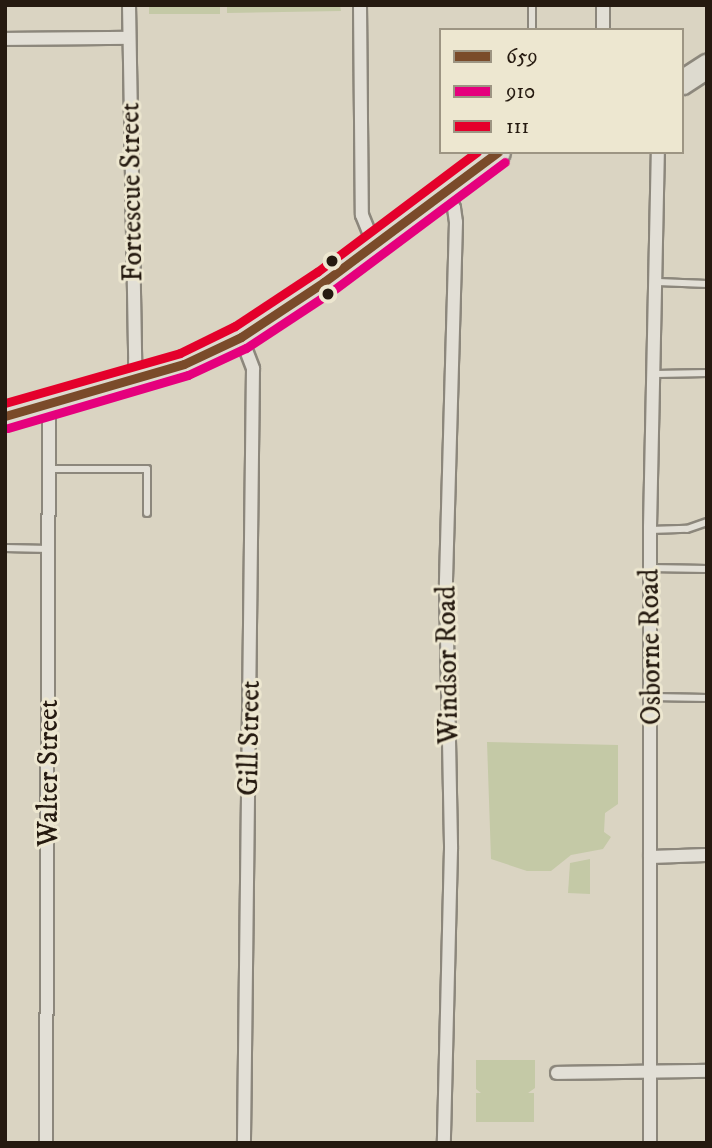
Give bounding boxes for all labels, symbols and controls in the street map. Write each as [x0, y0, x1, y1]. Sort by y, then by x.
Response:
legend [439, 28, 684, 154]
text: 659 [506, 44, 538, 70]
text: 910 [506, 79, 535, 105]
street label: Fortescue Street [114, 102, 150, 282]
text: 111 [506, 114, 529, 140]
unlabelled marker [325, 254, 339, 268]
unlabelled marker [321, 287, 335, 301]
street label: Osborne Road [633, 569, 669, 725]
street label: Windsor Road [430, 585, 466, 745]
street label: Gill Street [232, 680, 268, 796]
street label: Walter Street [32, 699, 66, 847]

